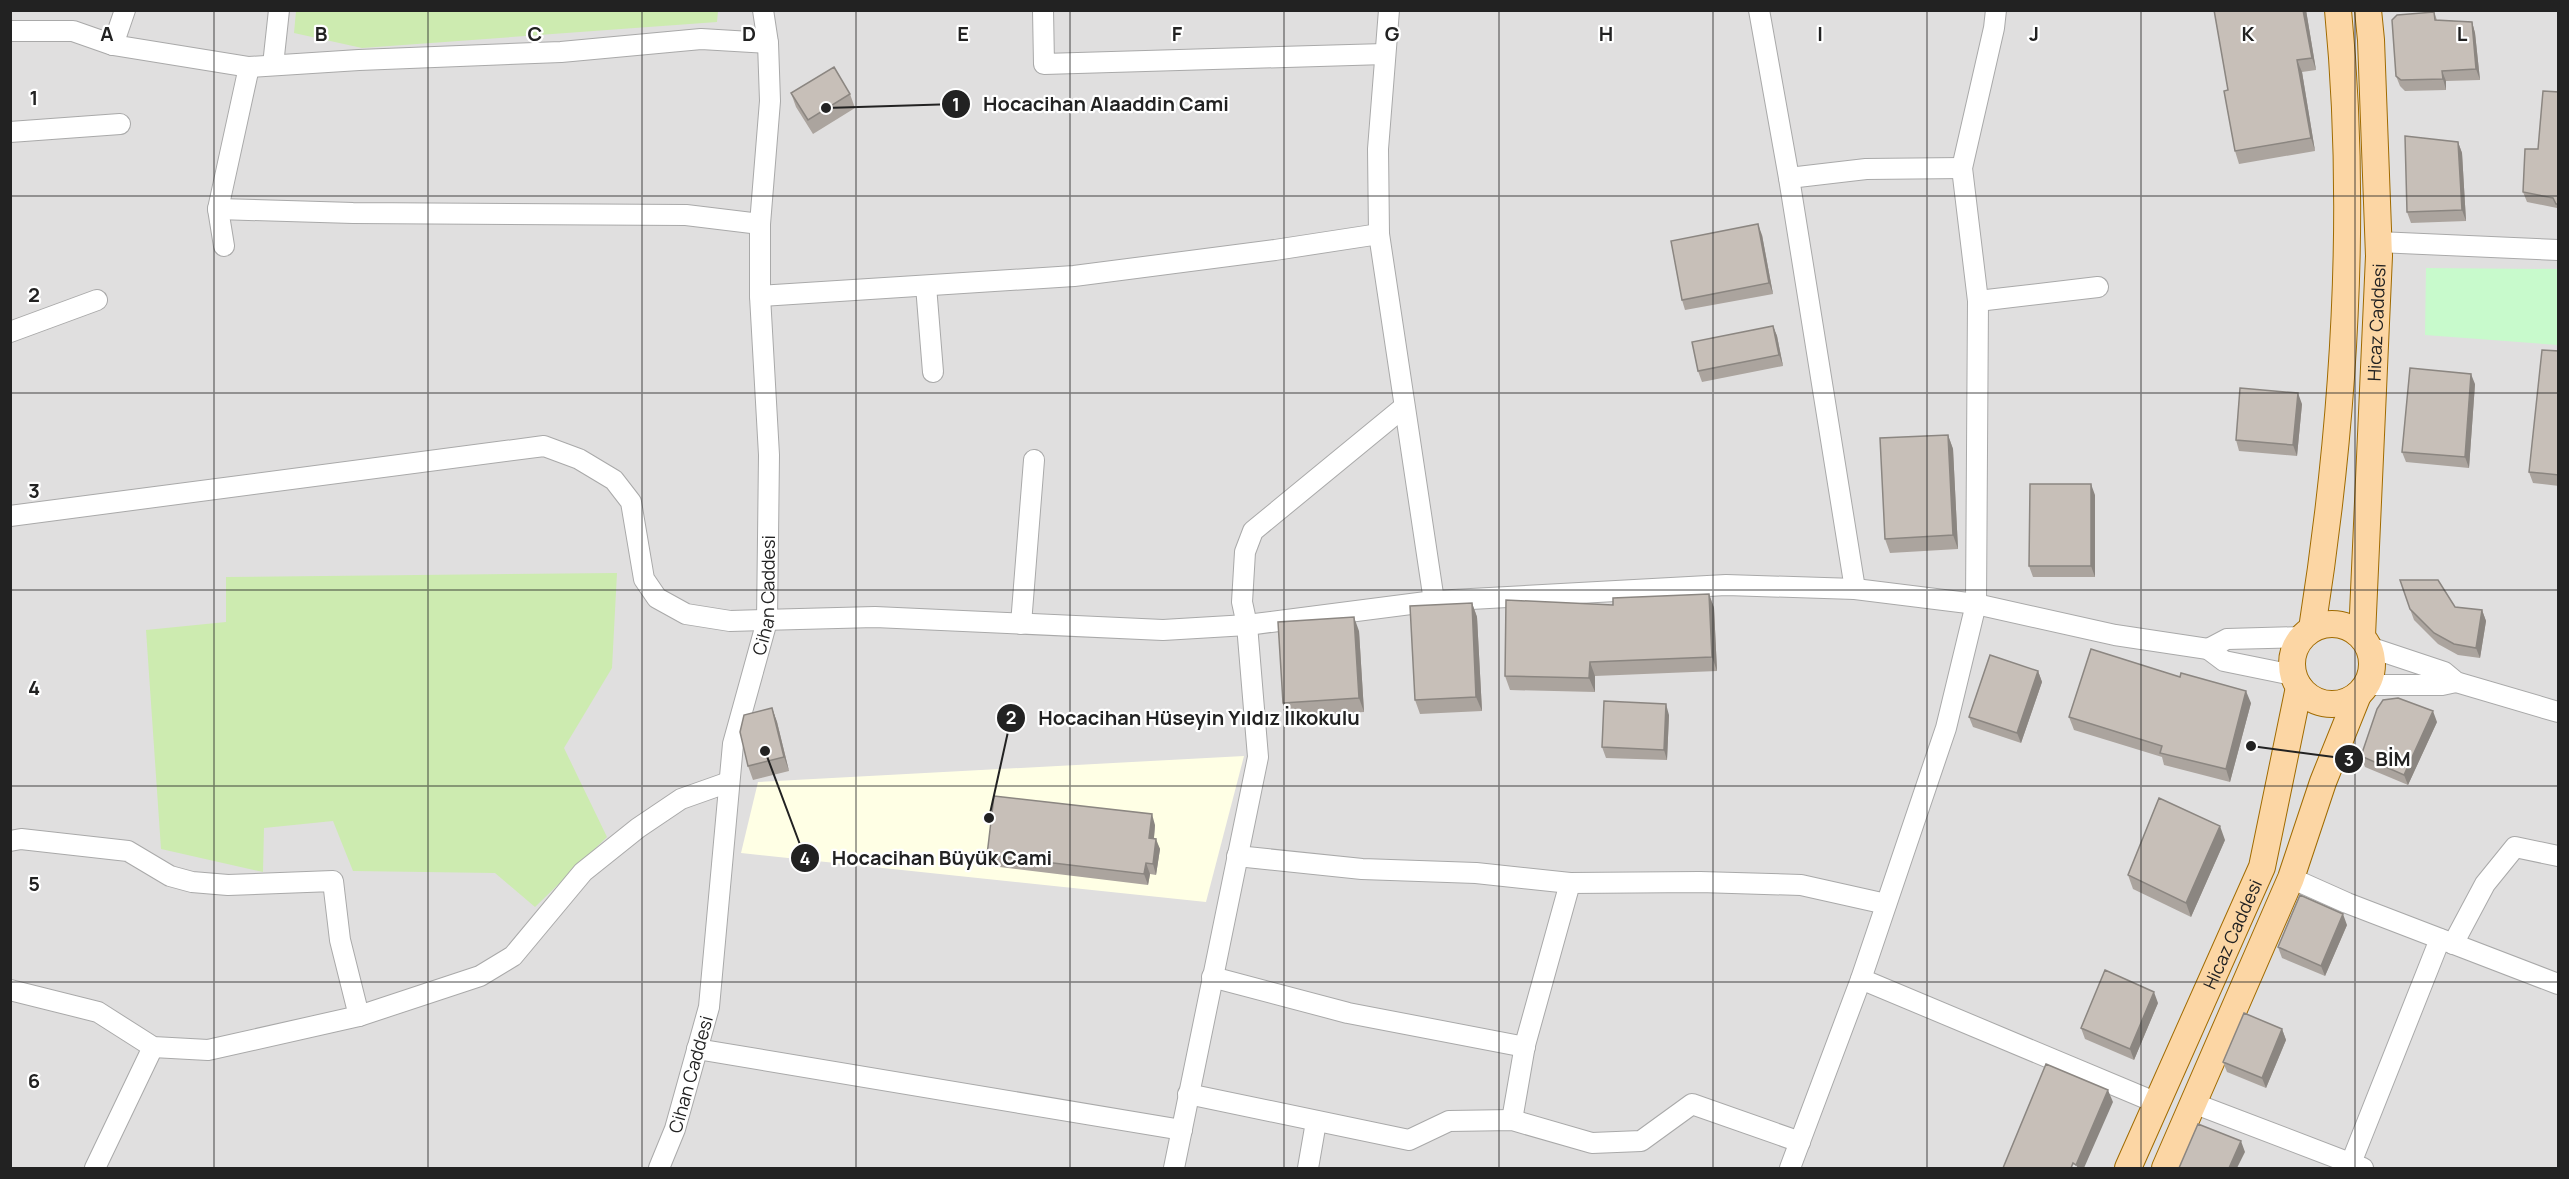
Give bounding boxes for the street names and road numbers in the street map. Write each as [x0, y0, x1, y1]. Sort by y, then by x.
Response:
street label: Hicaz Caddesi [2361, 263, 2391, 382]
street label: Cihan Caddesi [746, 535, 780, 658]
street label: Hicaz Caddesi [2197, 875, 2267, 993]
street label: Cihan Caddesi [663, 1013, 718, 1136]

